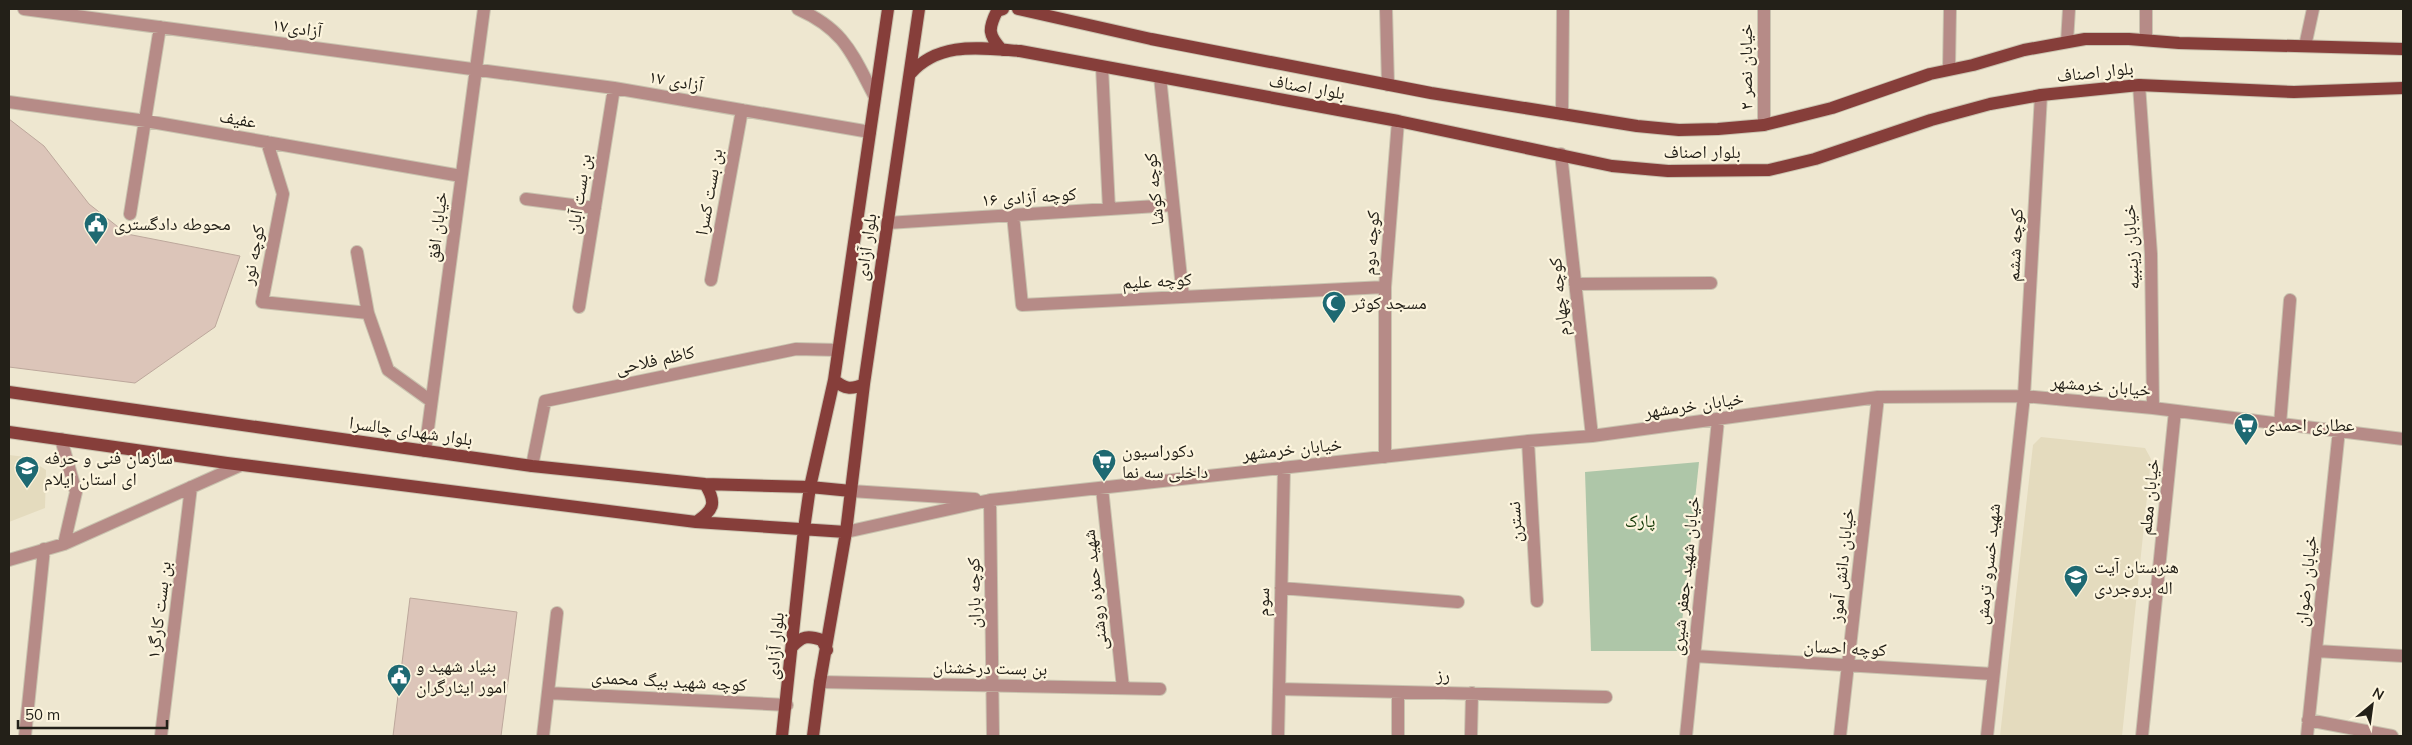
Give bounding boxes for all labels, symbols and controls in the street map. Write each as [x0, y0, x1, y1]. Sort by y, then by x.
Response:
street label: آزادی۱۷ [271, 13, 324, 42]
street label: خیابان نصر ۲ [1734, 24, 1757, 110]
street label: بلوار اصناف [2055, 56, 2135, 87]
street label: آزادی ۱۷ [647, 64, 706, 97]
street label: بلوار اصناف [1267, 68, 1347, 105]
street label: عفیف [218, 104, 258, 133]
street label: بلوار اصناف [1663, 140, 1741, 163]
street label: بن بست کسرا [690, 147, 727, 237]
street label: کوچه کوشا [1138, 151, 1169, 226]
street label: بن بست آبان [561, 152, 596, 236]
street label: کوچه آزادی ۱۶ [981, 182, 1078, 211]
street label: خیابان افق [421, 190, 452, 263]
street label: خیابان زینبیه [2117, 204, 2144, 290]
street label: کوچه ششم [2001, 207, 2029, 282]
street label: کوچه دوم [1357, 209, 1385, 276]
public building icon: محوطه دادگستری [83, 211, 109, 245]
place label: محوطه دادگستری [114, 212, 231, 235]
street label: بلوار آزادی [849, 212, 882, 282]
street label: کوچه نور [235, 222, 270, 288]
street label: کوچه چهارم [1543, 256, 1575, 337]
street label: کوچه علیم [1122, 267, 1193, 295]
mosque icon: مسجد کوثر [1321, 290, 1347, 324]
place label: مسجد کوثر [1351, 291, 1427, 314]
street label: کاظم فلاحی [613, 340, 697, 380]
street label: خیابان خرمشهر [2049, 370, 2152, 401]
street label: خیابان خرمشهر [1642, 386, 1745, 423]
street label: بلوار شهدای چالسرا [348, 410, 474, 451]
supermarket icon: عطاری احمدی [2233, 412, 2259, 446]
place label: عطاری احمدی [2264, 413, 2355, 436]
street label: خیابان خرمشهر [1240, 432, 1343, 465]
place label: دکوراسیون داخلی سه نما [1122, 439, 1208, 483]
place label: سازمان فنی و حرفه ای استان ایلام [44, 446, 173, 491]
supermarket icon: دکوراسیون داخلی سه نما [1091, 448, 1117, 482]
school or university icon: سازمان فنی و حرفه ای استان ایلام [14, 455, 40, 489]
street label: خیابان معلم [2133, 458, 2165, 536]
street label: خیابان شهید جعفر شیری [1665, 495, 1704, 657]
street label: نسترن [1502, 501, 1527, 543]
street label: شهید خسرو ترمش [1970, 502, 2005, 626]
street label: خیابان دانش آموز [1824, 507, 1859, 624]
park label: پارک [1625, 509, 1655, 532]
street label: شهید حمزه روشنی [1077, 528, 1112, 652]
street label: خیابان رضوان [2289, 534, 2322, 628]
place label: هنرستان آیت اله بروجردی [2094, 555, 2179, 599]
street label: کوچه باران [961, 557, 986, 629]
street label: بن بست کارگر۱ [141, 560, 176, 660]
school or university icon: هنرستان آیت اله بروجردی [2063, 564, 2089, 598]
street label: سوم [1251, 587, 1275, 617]
street label: بلوار آزادی [760, 611, 789, 681]
street label: کوچه احسان [1803, 634, 1888, 661]
place label: بنیاد شهید و امور ایثارگران [416, 654, 507, 698]
street label: بن بست درخشنان [933, 655, 1048, 680]
public building icon: بنیاد شهید و امور ایثارگران [386, 663, 412, 697]
street label: رز [1435, 663, 1450, 686]
street label: کوچه شهید بیگ محمدی [591, 665, 748, 696]
north arrow [2347, 680, 2397, 730]
text: N [2369, 683, 2387, 704]
scale bar [18, 698, 166, 730]
text: 50 m [25, 705, 60, 724]

